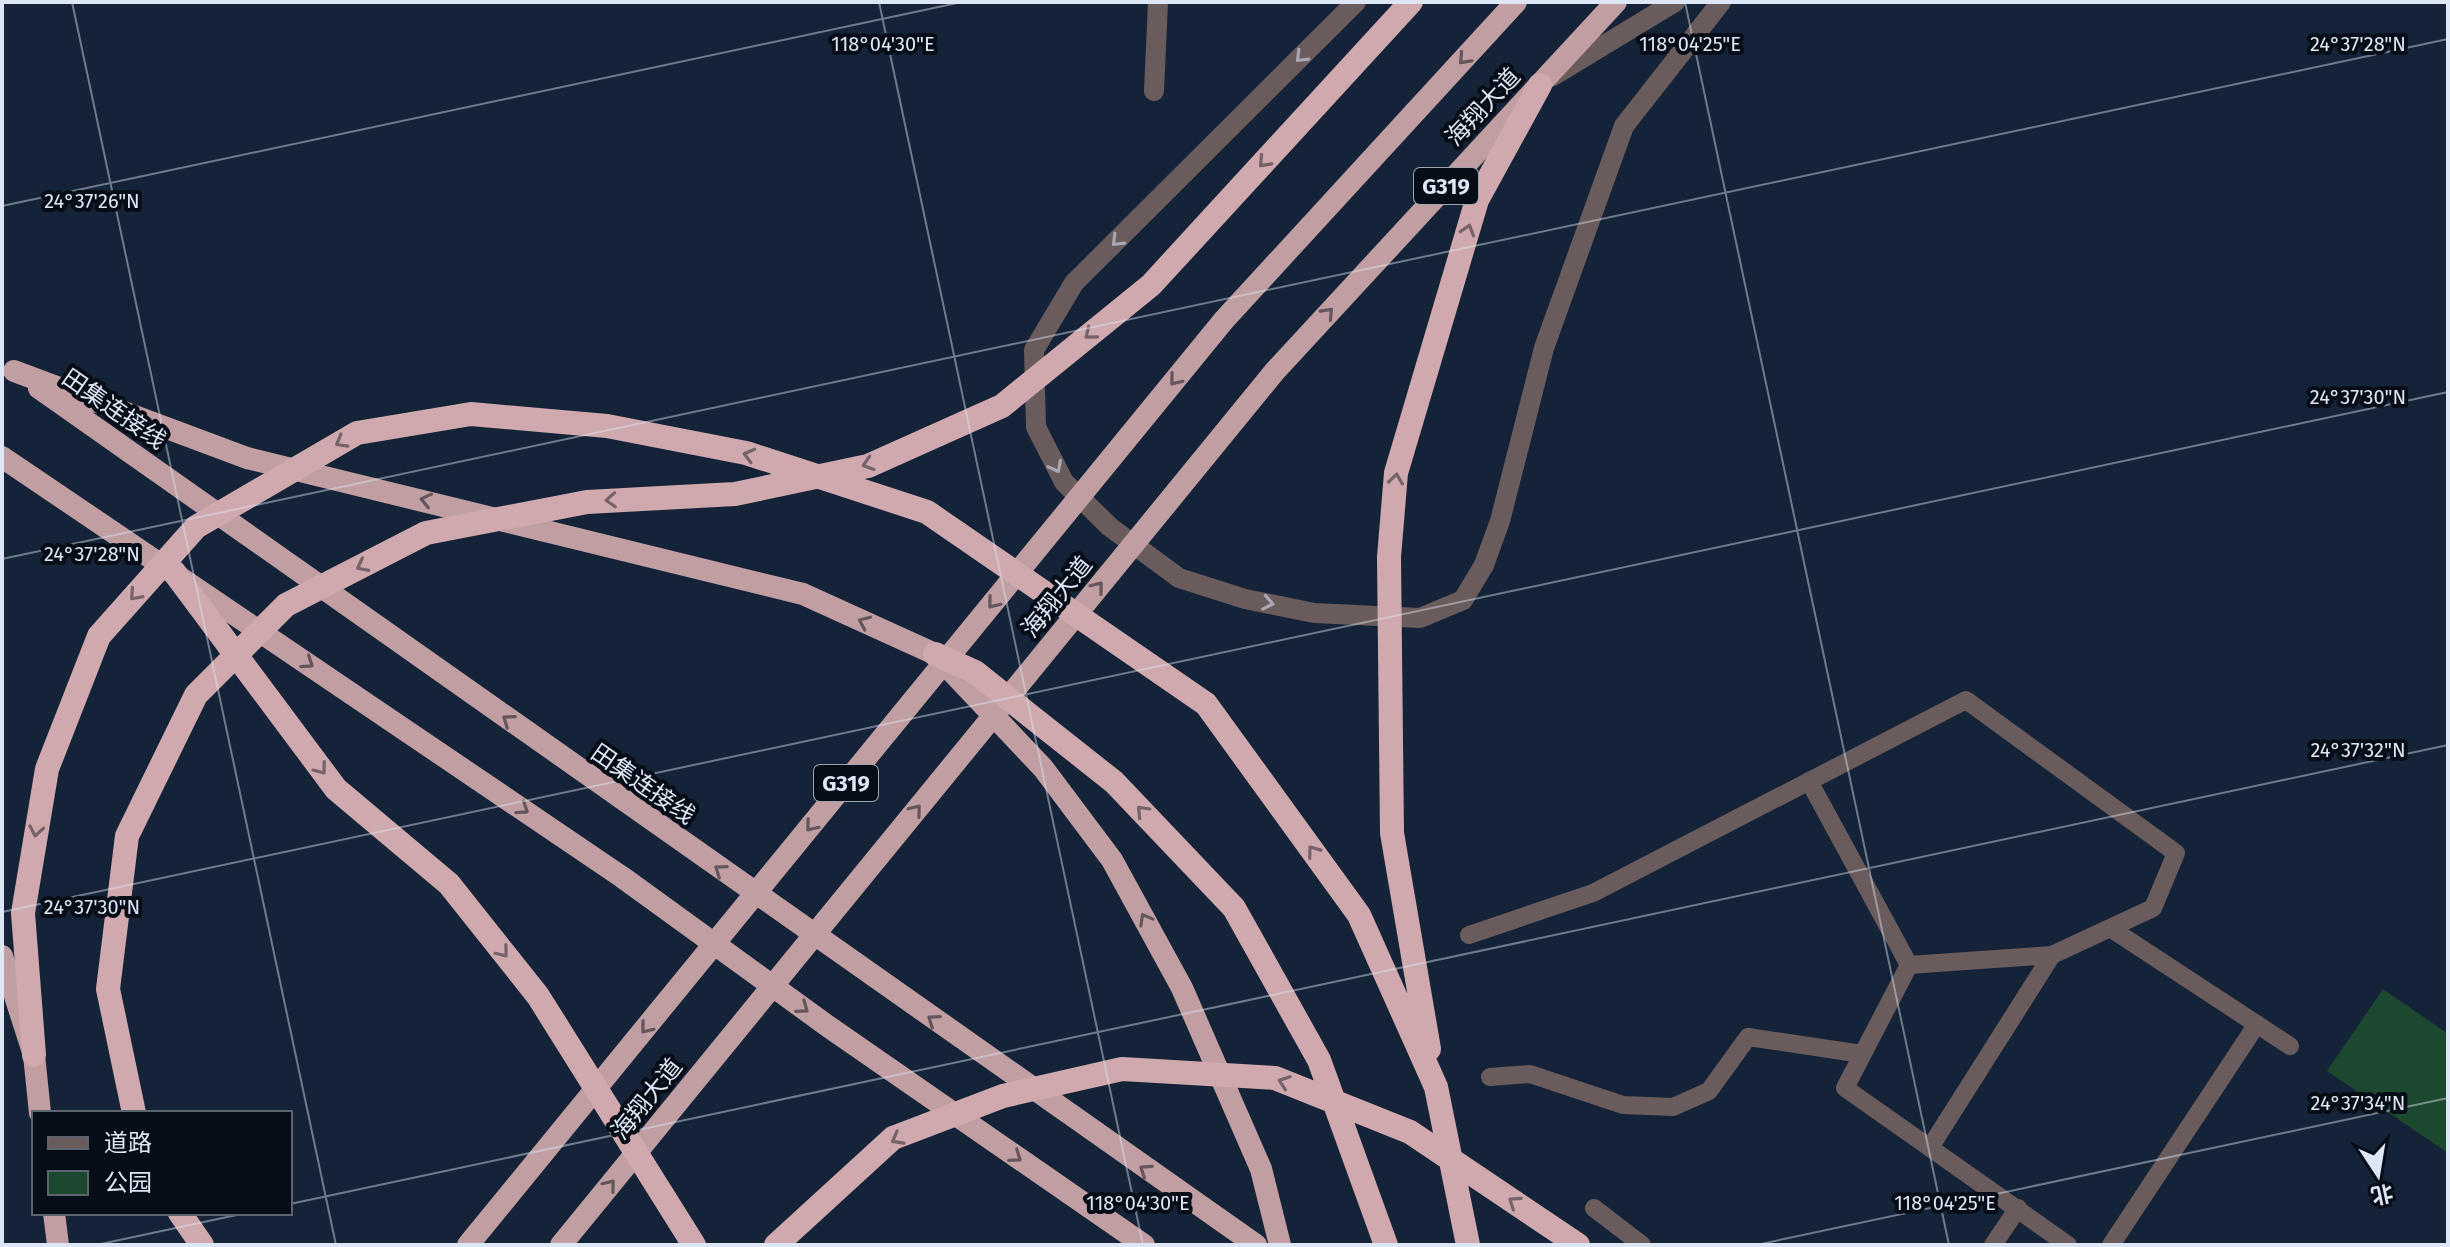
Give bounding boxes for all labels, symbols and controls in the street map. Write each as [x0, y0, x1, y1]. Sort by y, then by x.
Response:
text: 118°04'30"E [831, 32, 935, 56]
text: 118°04'25"E [1639, 32, 1741, 56]
text: 24°37'28"N [2310, 32, 2406, 56]
one-way arrow [1296, 48, 1310, 62]
one-way arrow [1459, 50, 1473, 65]
street label: 海翔大道 [1440, 62, 1526, 152]
one-way arrow [1259, 153, 1273, 168]
road number: G319 [1414, 168, 1478, 204]
text: 24°37'26"N [44, 189, 140, 213]
one-way arrow [1459, 223, 1475, 237]
one-way arrow [1112, 231, 1126, 246]
one-way arrow [1319, 308, 1333, 323]
one-way arrow [1084, 325, 1099, 339]
street label: 田集连接线 [57, 363, 171, 455]
one-way arrow [1170, 371, 1185, 385]
text: 24°37'30"N [2310, 385, 2406, 409]
one-way arrow [335, 432, 350, 448]
one-way arrow [742, 448, 756, 464]
one-way arrow [861, 455, 875, 471]
one-way arrow [1047, 458, 1062, 473]
one-way arrow [1387, 473, 1404, 486]
one-way arrow [604, 492, 617, 509]
one-way arrow [419, 493, 433, 510]
text: 24°37'28"N [44, 542, 140, 566]
street label: 海翔大道 [1016, 551, 1098, 643]
one-way arrow [356, 557, 371, 572]
one-way arrow [1089, 581, 1103, 596]
one-way arrow [130, 586, 145, 601]
one-way arrow [988, 594, 1003, 609]
one-way arrow [1261, 594, 1275, 611]
one-way arrow [858, 615, 872, 631]
one-way arrow [299, 653, 313, 668]
one-way arrow [502, 715, 517, 730]
street label: 田集连接线 [586, 738, 700, 830]
text: 24°37'32"N [2310, 738, 2406, 762]
one-way arrow [311, 760, 325, 775]
road number: G319 [814, 765, 878, 801]
one-way arrow [514, 799, 528, 814]
one-way arrow [906, 805, 921, 819]
one-way arrow [1137, 806, 1151, 820]
one-way arrow [806, 817, 820, 832]
one-way arrow [29, 824, 46, 838]
one-way arrow [1308, 846, 1323, 860]
one-way arrow [715, 865, 729, 880]
text: 24°37'30"N [44, 895, 140, 919]
one-way arrow [1139, 913, 1154, 928]
one-way arrow [494, 943, 508, 958]
one-way arrow [795, 998, 809, 1013]
one-way arrow [927, 1015, 941, 1030]
one-way arrow [641, 1019, 656, 1033]
street label: 海翔大道 [606, 1053, 688, 1145]
one-way arrow [1278, 1076, 1292, 1092]
text: 24°37'34"N [2311, 1091, 2405, 1115]
legend [32, 1111, 292, 1215]
text: 道路 [104, 1129, 152, 1157]
one-way arrow [891, 1129, 905, 1144]
north arrow [2338, 1135, 2418, 1215]
one-way arrow [1008, 1147, 1022, 1162]
one-way arrow [1140, 1165, 1154, 1180]
text: 公园 [104, 1169, 152, 1197]
one-way arrow [600, 1179, 615, 1194]
text: 北 [2368, 1179, 2396, 1210]
text: 118°04'30"E [1086, 1191, 1190, 1215]
text: 118°04'25"E [1894, 1191, 1996, 1215]
one-way arrow [1508, 1196, 1522, 1211]

